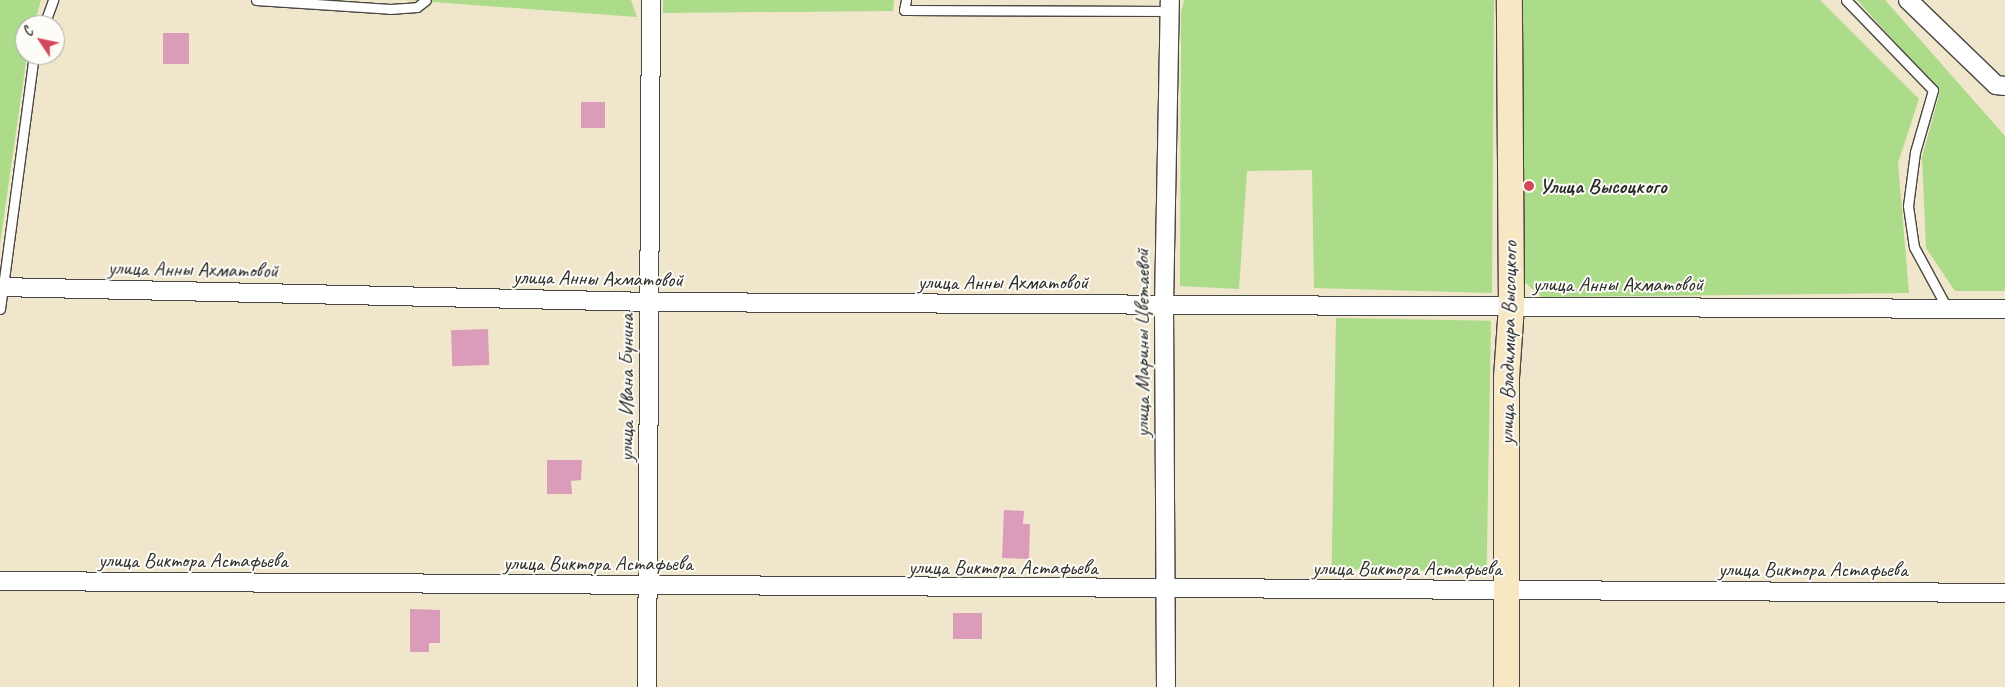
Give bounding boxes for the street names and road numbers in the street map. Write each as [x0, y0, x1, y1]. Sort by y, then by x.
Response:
street label: улица Владимира Высоцкого [1494, 242, 1522, 444]
street label: улица Марины Цветаевой [1129, 249, 1155, 437]
street label: улица Анны Ахматовой [108, 255, 278, 283]
street label: улица Анны Ахматовой [513, 264, 683, 292]
street label: улица Анны Ахматовой [918, 269, 1088, 295]
street label: улица Анны Ахматовой [1533, 271, 1703, 297]
street label: улица Ивана Бунина [613, 314, 639, 462]
street label: улица Виктора Астафьева [96, 547, 290, 573]
street label: улица Виктора Астафьева [501, 550, 695, 576]
street label: улица Виктора Астафьева [906, 554, 1100, 580]
street label: улица Виктора Астафьева [1310, 555, 1504, 581]
street label: улица Виктора Астафьева [1716, 556, 1910, 582]

